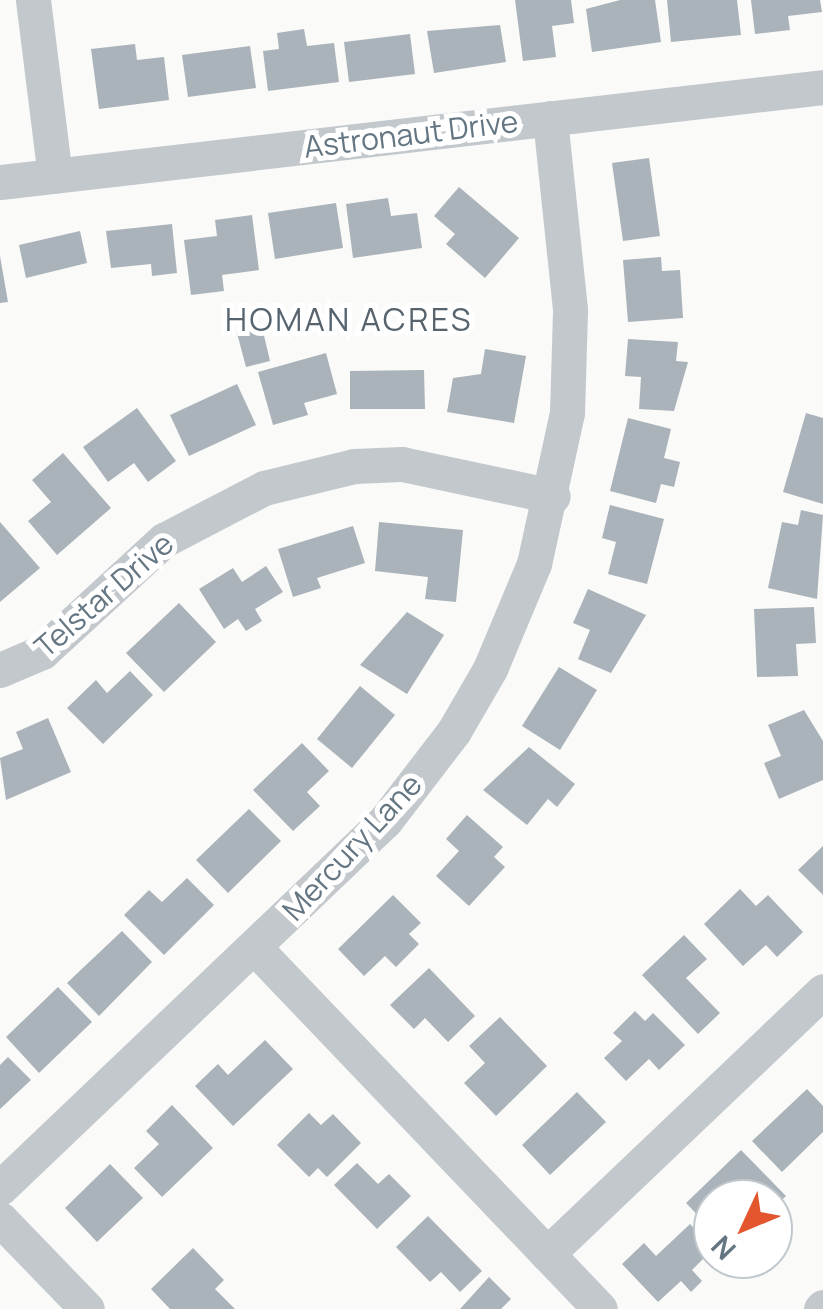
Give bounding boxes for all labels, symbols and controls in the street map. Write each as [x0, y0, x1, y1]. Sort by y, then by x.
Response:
street label: Astronaut Drive [302, 103, 520, 165]
district label: HOMAN ACRES [225, 300, 473, 338]
street label: Telstar Drive [28, 525, 180, 665]
street label: Mercury Lane [275, 766, 429, 928]
north arrow [693, 1179, 793, 1279]
text: N [702, 1228, 744, 1269]

